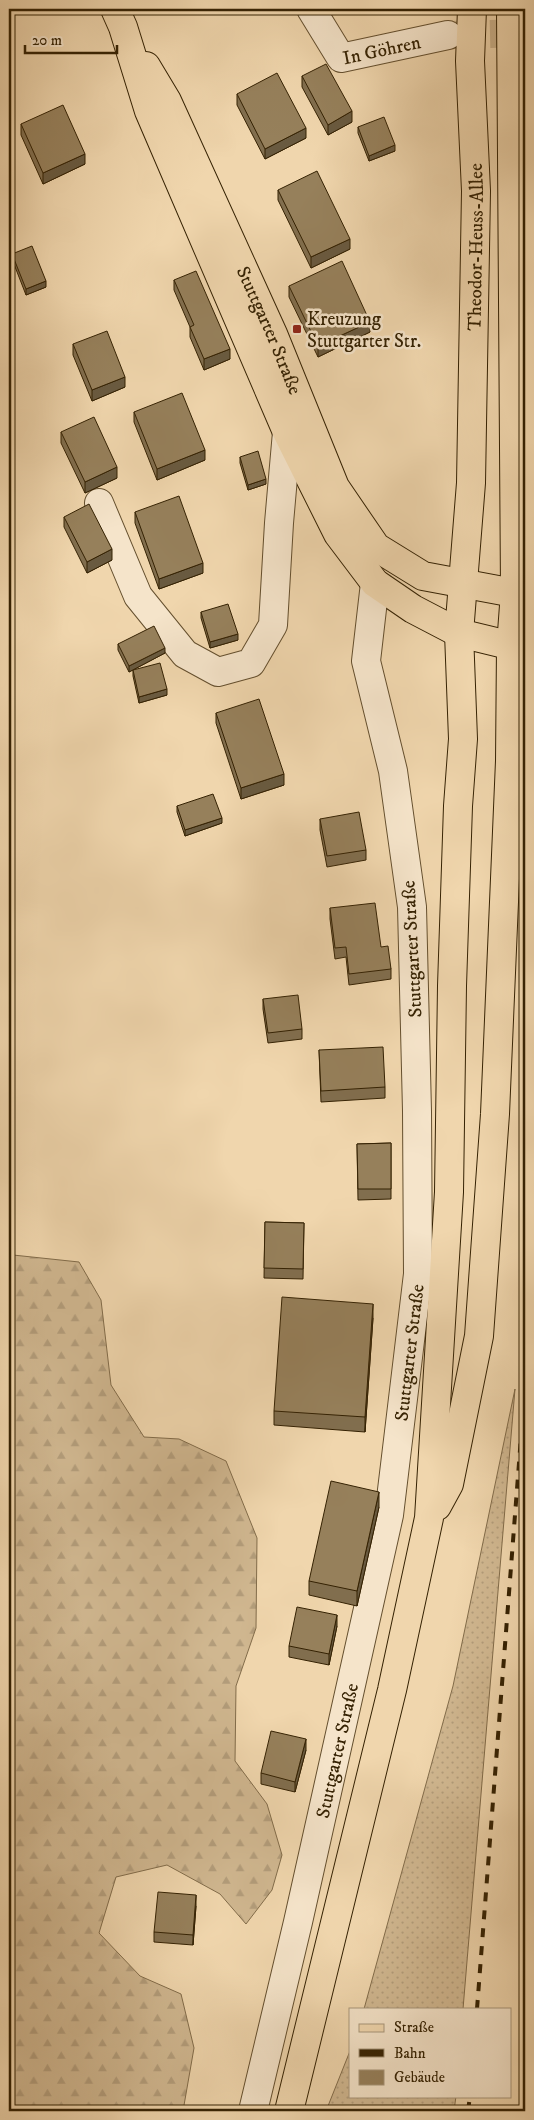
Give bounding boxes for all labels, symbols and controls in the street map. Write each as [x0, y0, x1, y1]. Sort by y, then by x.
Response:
scale bar [25, 22, 118, 54]
text: 20 m [32, 31, 62, 50]
street label: In Göhren [341, 31, 423, 70]
street label: Theodor-Heuss-Allee [464, 163, 489, 331]
street label: Stuttgarter Straße [231, 263, 306, 398]
place label: Kreuzung Stuttgarter Str. [307, 308, 421, 353]
marker: Kreuzung Stuttgarter Str. [291, 323, 303, 335]
street label: Stuttgarter Straße [397, 880, 428, 1018]
street label: Stuttgarter Straße [390, 1283, 430, 1422]
street label: Stuttgarter Straße [312, 1681, 364, 1820]
legend [349, 2008, 512, 2098]
text: Straße [394, 2018, 434, 2037]
text: Bahn [394, 2044, 426, 2063]
text: Gebäude [394, 2068, 445, 2087]

